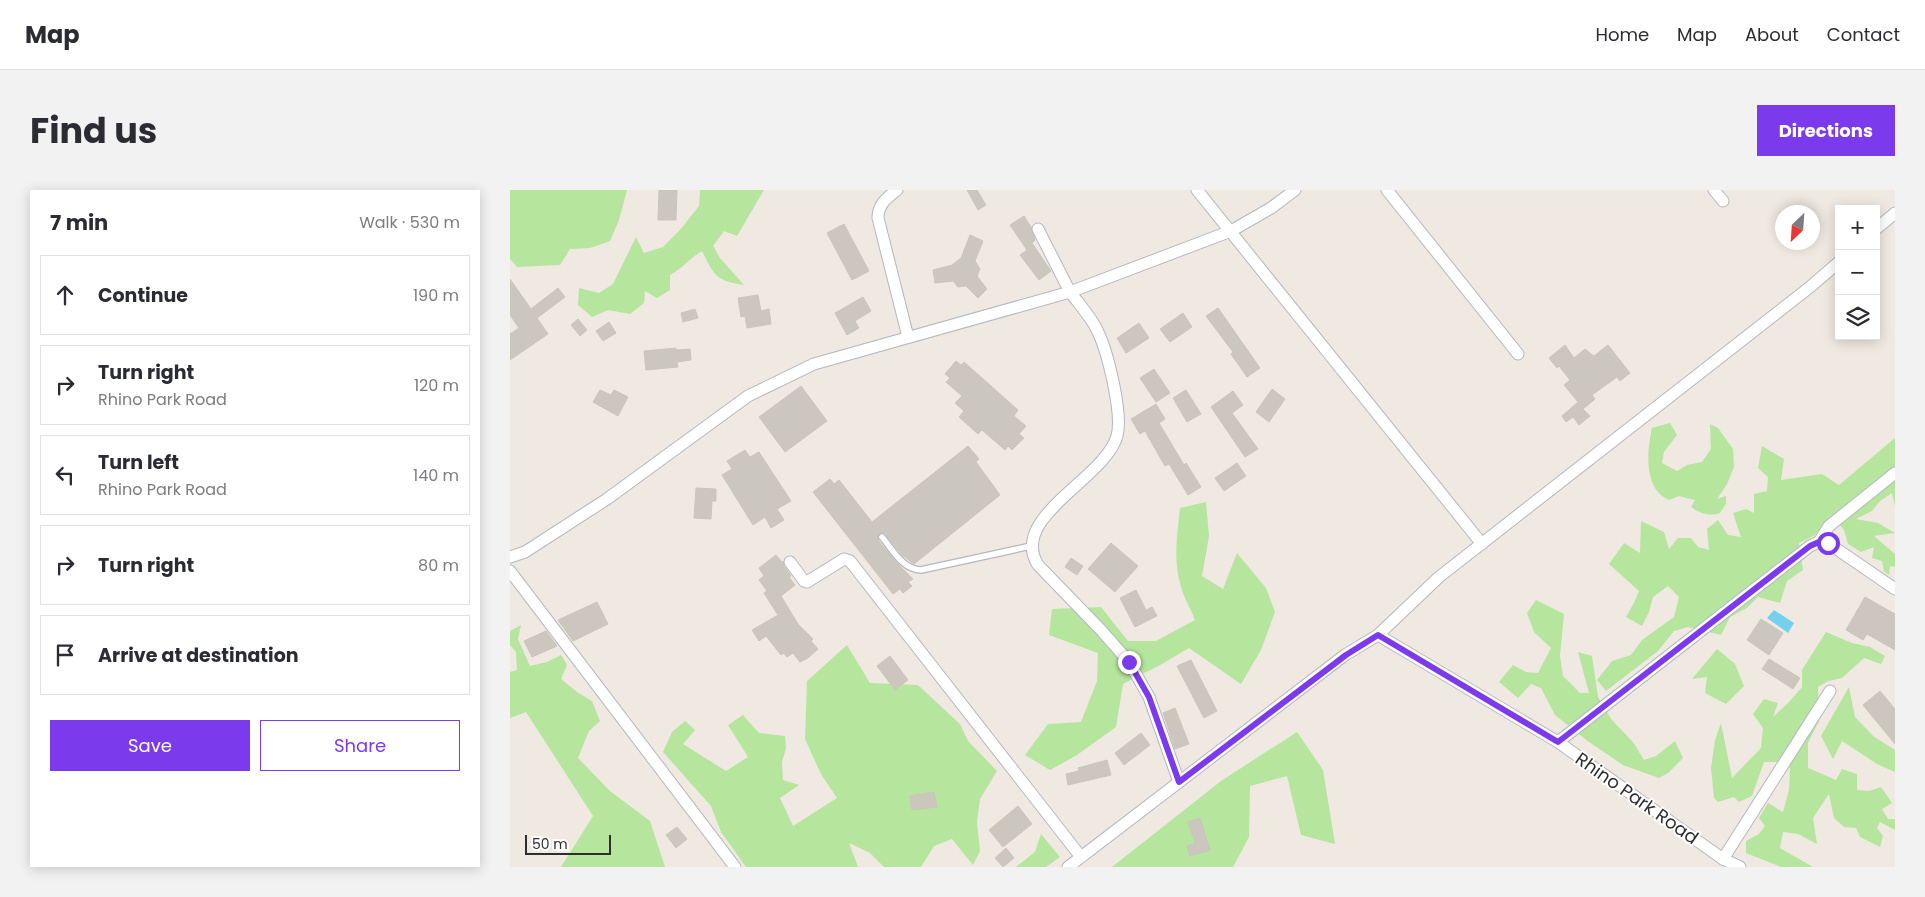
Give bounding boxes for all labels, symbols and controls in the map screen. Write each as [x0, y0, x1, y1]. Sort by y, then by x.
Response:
text: Map [25, 18, 80, 51]
text: Home [1595, 22, 1649, 47]
text: Map [1677, 22, 1717, 47]
text: About [1745, 22, 1799, 47]
text: Contact [1827, 22, 1900, 47]
button: Directions [1757, 105, 1895, 156]
text: Find us [30, 106, 157, 155]
north arrow [1775, 205, 1820, 250]
map controls [1835, 205, 1880, 340]
button: + [1835, 205, 1880, 250]
text: 7 min [50, 208, 108, 237]
text: Walk · 530 m [359, 211, 460, 234]
button: − [1835, 250, 1880, 295]
icon: ahead [51, 281, 79, 309]
text: Continue [98, 282, 188, 309]
text: 190 m [413, 284, 459, 307]
button: layers [1835, 295, 1880, 340]
text: Turn right [98, 359, 194, 386]
icon: right [51, 371, 79, 399]
text: 120 m [414, 374, 459, 397]
text: Rhino Park Road [98, 388, 227, 411]
text: Turn left [98, 449, 179, 476]
icon: left [51, 461, 79, 489]
text: 140 m [413, 464, 459, 487]
text: Rhino Park Road [98, 478, 227, 501]
route start [1817, 532, 1840, 555]
icon: right [51, 551, 79, 579]
text: Turn right [98, 552, 194, 579]
text: 80 m [418, 554, 459, 577]
icon: arrive [51, 641, 79, 669]
text: Arrive at destination [98, 642, 299, 669]
route end [1118, 651, 1141, 674]
button: Save [50, 720, 250, 771]
button: Share [260, 720, 460, 771]
street label: Rhino Park Road [1570, 746, 1704, 850]
scale bar [525, 832, 611, 855]
text: 50 m [532, 834, 568, 854]

